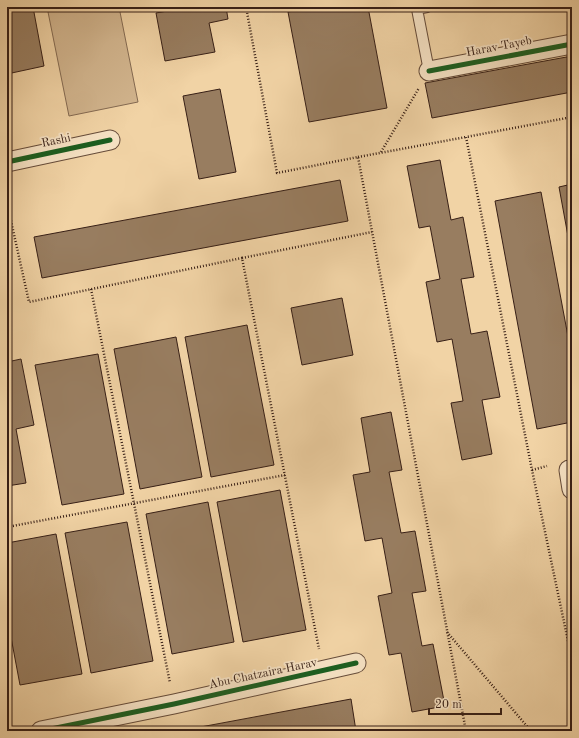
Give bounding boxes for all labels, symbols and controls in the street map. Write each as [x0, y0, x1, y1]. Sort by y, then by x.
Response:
street label: Harav Tayeb [465, 35, 533, 59]
street label: Rashi [40, 132, 72, 150]
street label: Abu Chatzaira Harav [208, 656, 319, 691]
scale bar [429, 690, 501, 716]
text: 20 m [435, 699, 462, 711]

